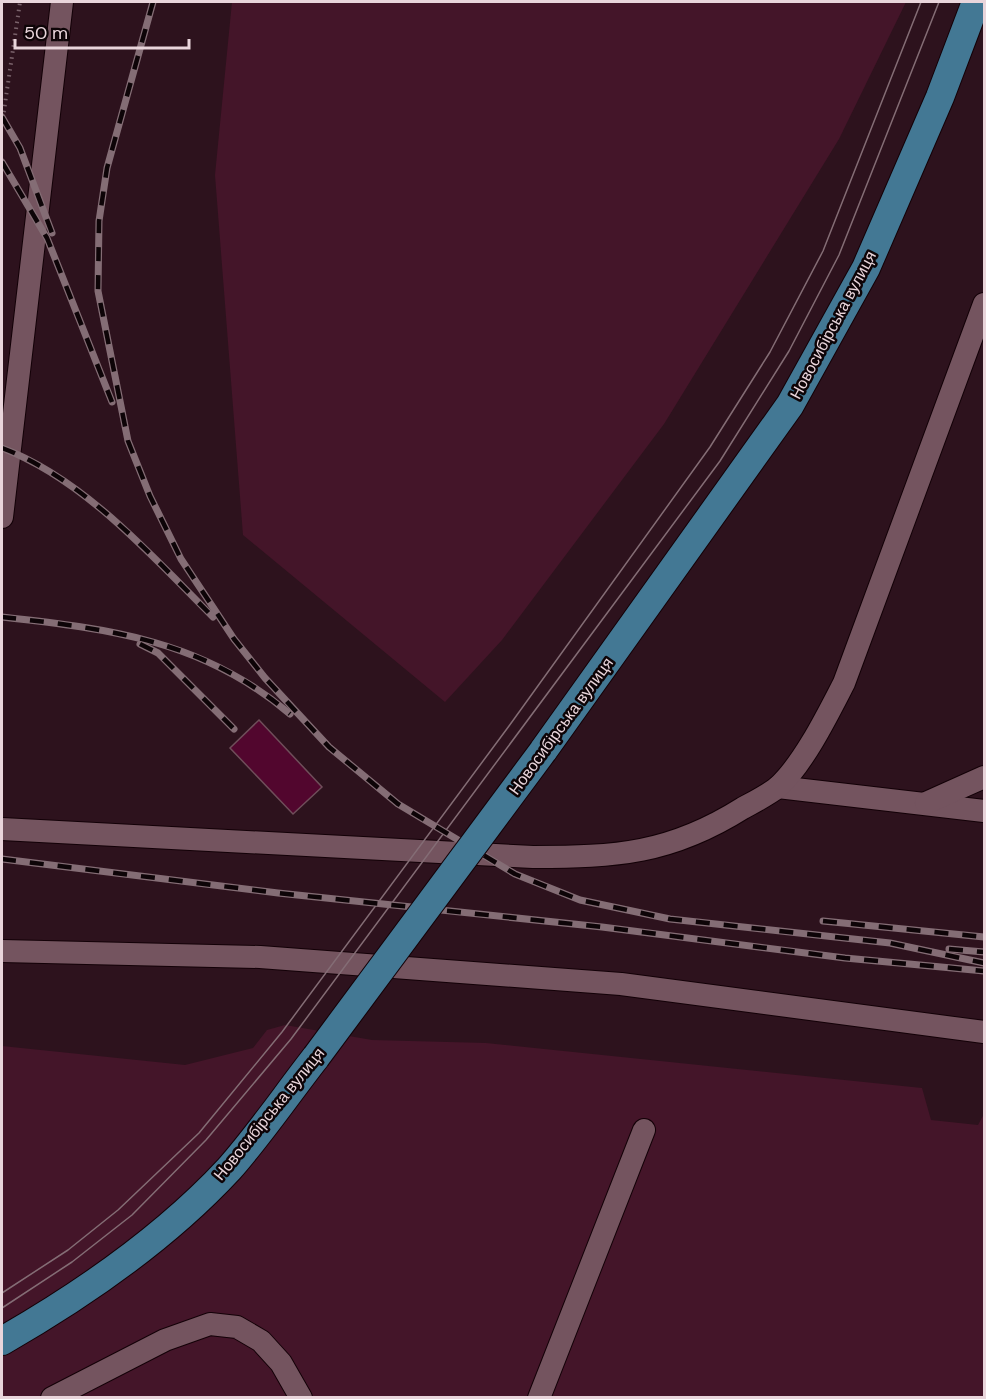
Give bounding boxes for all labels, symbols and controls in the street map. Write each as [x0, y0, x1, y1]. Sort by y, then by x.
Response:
scale bar [15, 12, 189, 50]
text: 50 m [24, 21, 68, 45]
street label: Новосибірська вулиця [785, 247, 881, 403]
street label: Новосибірська вулиця [504, 653, 618, 799]
street label: Новосибірська вулиця [209, 1043, 329, 1185]

